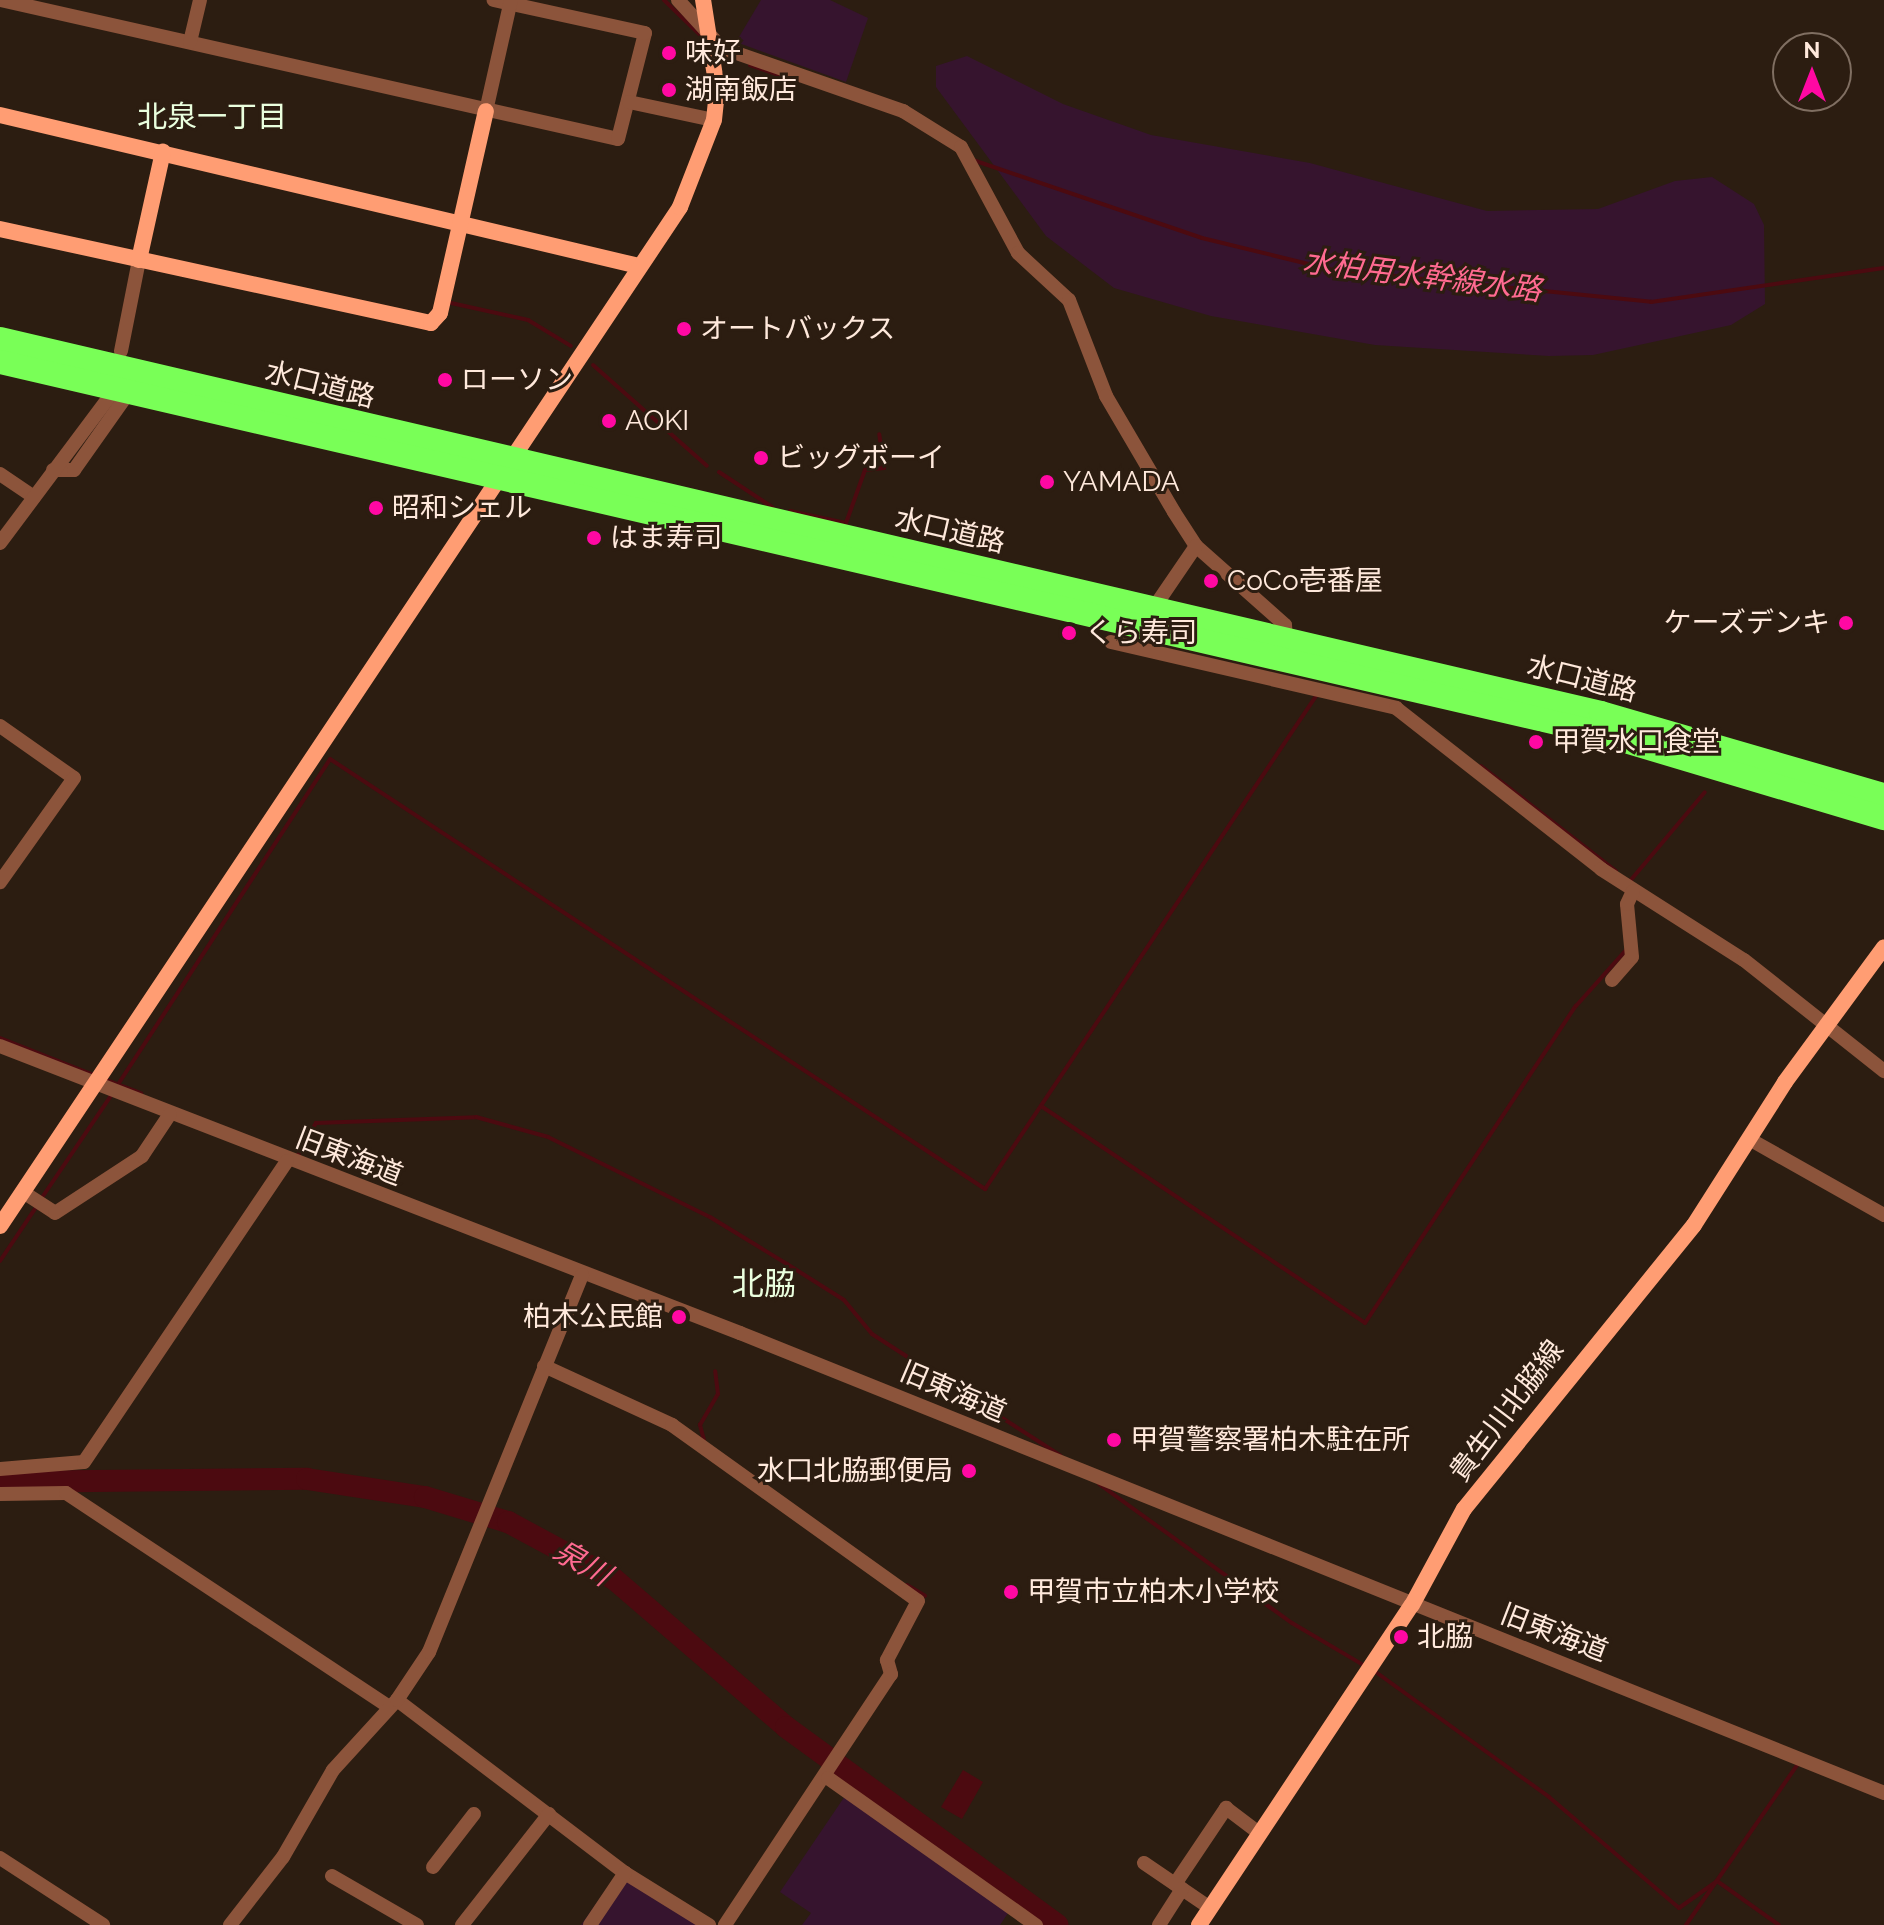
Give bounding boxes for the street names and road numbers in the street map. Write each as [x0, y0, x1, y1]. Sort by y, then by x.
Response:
street label: 水口道路 [262, 355, 378, 415]
street label: 水口道路 [892, 502, 1008, 560]
street label: 水口道路 [1524, 649, 1640, 709]
street label: 旧東海道 [291, 1121, 407, 1193]
street label: 貴生川北脇線 [1443, 1334, 1571, 1488]
street label: 旧東海道 [895, 1355, 1011, 1429]
street label: 旧東海道 [1496, 1597, 1612, 1669]

